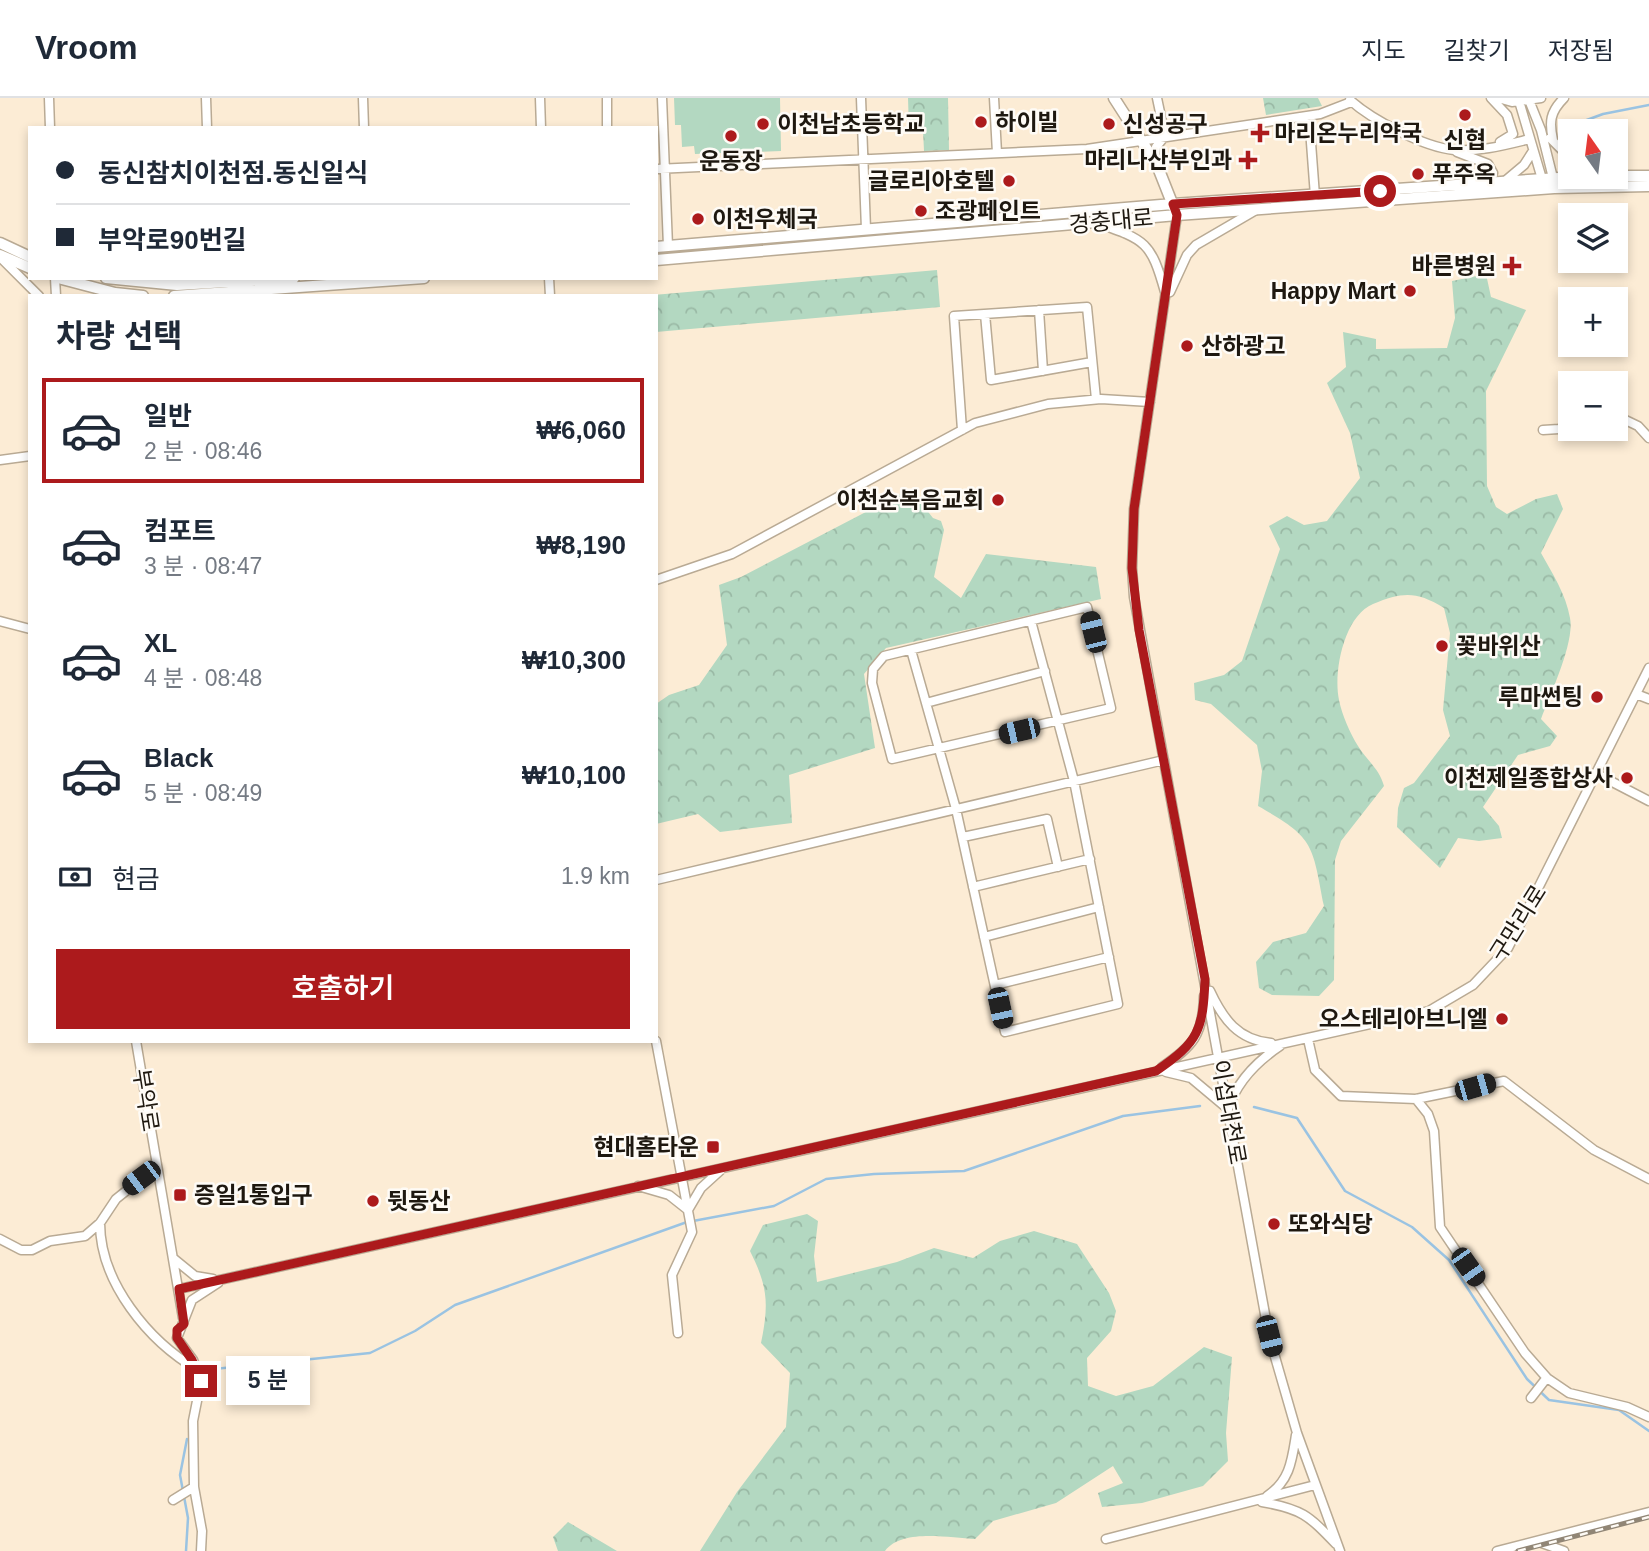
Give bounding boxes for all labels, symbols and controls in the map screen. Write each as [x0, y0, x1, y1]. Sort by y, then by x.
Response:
text: Vroom [35, 29, 138, 66]
text: 지도 [1361, 37, 1406, 64]
text: 길찾기 [1444, 37, 1510, 64]
text: 저장됨 [1548, 37, 1614, 64]
marker: 신협 [1457, 107, 1473, 123]
place label: 하이빌 [995, 109, 1058, 135]
place label: 이천남초등학교 [777, 111, 925, 137]
place label: 신성공구 [1123, 111, 1208, 137]
marker: 하이빌 [973, 114, 989, 130]
marker: 이천남초등학교 [755, 116, 771, 132]
marker: 신성공구 [1101, 116, 1117, 132]
north arrow [1558, 119, 1628, 189]
map controls [1558, 119, 1628, 441]
place label: 마리온누리약국 [1274, 120, 1422, 146]
marker: 마리온누리약국 [1252, 125, 1268, 141]
place label: 신협 [1444, 127, 1486, 153]
marker: 운동장 [723, 128, 739, 144]
place label: 마리나산부인과 [1084, 147, 1232, 173]
place label: 운동장 [699, 148, 763, 174]
marker: 마리나산부인과 [1238, 150, 1258, 170]
text: 동신참치이천점.동신일식 [98, 158, 368, 188]
place label: 푸주옥 [1432, 161, 1495, 187]
marker: 푸주옥 [1410, 166, 1426, 182]
place label: 글로리아호텔 [868, 168, 995, 194]
marker: 글로리아호텔 [1001, 173, 1017, 189]
route start [1364, 175, 1396, 207]
place label: 조광페인트 [935, 198, 1041, 224]
marker: 조광페인트 [913, 203, 929, 219]
button: layers [1558, 203, 1628, 273]
street label: 경충대로 [1068, 204, 1154, 238]
place label: 이천우체국 [712, 206, 818, 232]
marker: 이천우체국 [690, 211, 706, 227]
text: 부악로90번길 [98, 225, 247, 255]
place label: 바른병원 [1411, 253, 1496, 279]
marker: 바른병원 [1502, 256, 1522, 276]
place label: Happy Mart [1271, 278, 1396, 304]
marker: Happy Mart [1402, 283, 1418, 299]
button: + [1558, 287, 1628, 357]
text: 차량 선택 [56, 318, 183, 354]
place label: 산하광고 [1201, 333, 1286, 359]
marker: 산하광고 [1179, 338, 1195, 354]
button: − [1558, 371, 1628, 441]
icon: car [60, 399, 123, 462]
text: 일반 [144, 401, 192, 431]
text: ₩6,060 [536, 415, 626, 445]
text: 2 분 · 08:46 [144, 438, 262, 464]
place label: 이천순복음교회 [836, 487, 984, 513]
marker: 이천순복음교회 [990, 492, 1006, 508]
icon: car [60, 514, 123, 577]
text: 컴포트 [144, 516, 216, 546]
text: ₩8,190 [536, 530, 626, 560]
text: 3 분 · 08:47 [144, 553, 262, 579]
car [1078, 609, 1109, 655]
text: XL [144, 628, 177, 658]
icon: car [60, 629, 123, 692]
place label: 꽃바위산 [1456, 633, 1541, 659]
marker: 꽃바위산 [1434, 638, 1450, 654]
text: ₩10,300 [522, 645, 626, 675]
text: 4 분 · 08:48 [144, 665, 262, 691]
place label: 루마썬팅 [1498, 684, 1583, 710]
marker: 루마썬팅 [1589, 689, 1605, 705]
car [997, 716, 1042, 746]
text: Black [144, 743, 213, 773]
icon: car [60, 744, 123, 807]
text: ₩10,100 [522, 760, 626, 790]
place label: 이천제일종합상사 [1444, 765, 1613, 791]
marker: 이천제일종합상사 [1619, 770, 1635, 786]
text: 5 분 · 08:49 [144, 780, 262, 806]
icon: cash [56, 858, 94, 896]
text: 1.9 km [561, 863, 630, 889]
text: 현금 [112, 864, 160, 894]
street label: 구만리로 [1485, 880, 1551, 966]
button: 호출하기 [56, 949, 630, 1029]
car [986, 985, 1015, 1031]
place label: 오스테리아브니엘 [1319, 1006, 1488, 1032]
marker: 오스테리아브니엘 [1494, 1011, 1510, 1027]
street label: 이섭대천로 [1207, 1058, 1251, 1166]
street label: 부악로 [128, 1067, 164, 1133]
car [1452, 1071, 1499, 1103]
place label: 현대홈타운 [593, 1134, 699, 1160]
marker: 현대홈타운 [705, 1139, 721, 1155]
car [118, 1157, 165, 1199]
place label: 증일1통입구 [194, 1182, 313, 1208]
marker: 증일1통입구 [172, 1187, 188, 1203]
place label: 뒷동산 [387, 1188, 450, 1214]
marker: 뒷동산 [365, 1193, 381, 1209]
place label: 또와식당 [1288, 1211, 1373, 1237]
marker: 또와식당 [1266, 1216, 1282, 1232]
car [1448, 1244, 1489, 1290]
car [1254, 1313, 1285, 1359]
callout: 5 분 [226, 1356, 310, 1406]
route end [185, 1365, 217, 1397]
text: 5 분 [248, 1367, 288, 1393]

